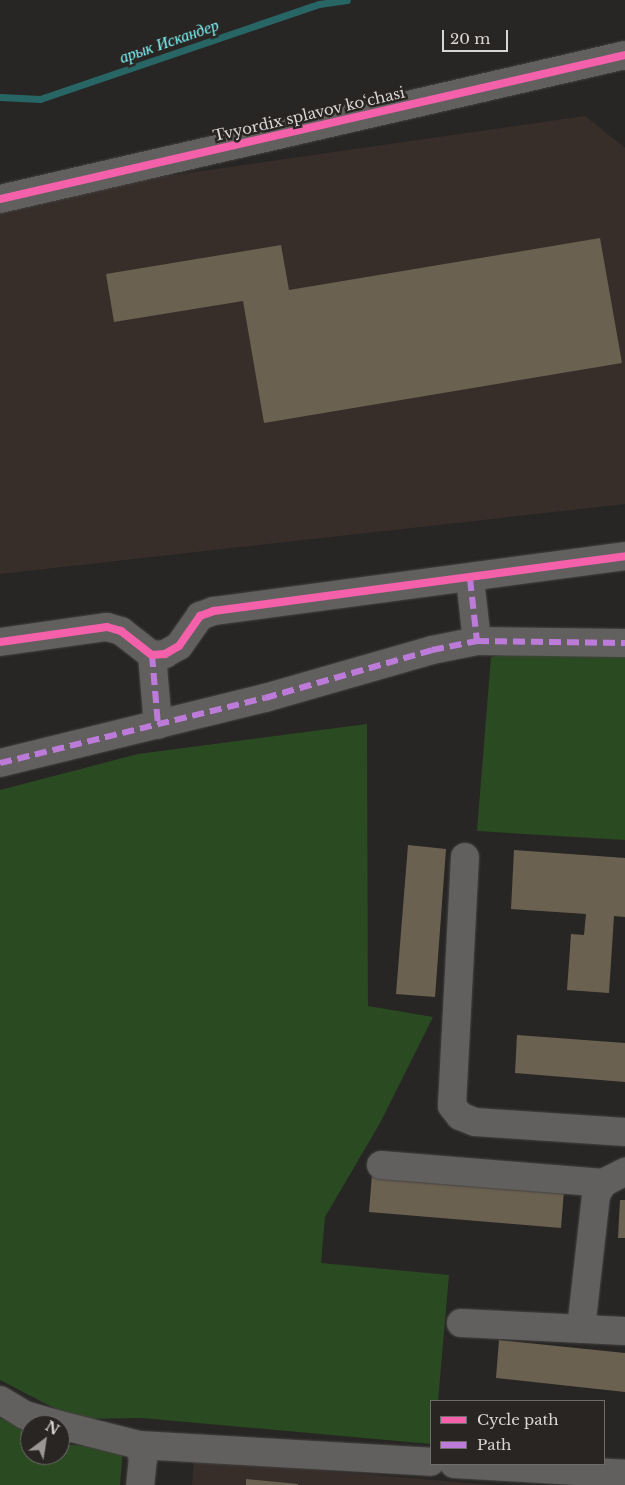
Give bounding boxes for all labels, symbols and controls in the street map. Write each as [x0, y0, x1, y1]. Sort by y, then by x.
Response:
water label: арык Искандер [117, 15, 221, 67]
scale bar [445, 20, 511, 52]
text: 20 m [450, 29, 490, 48]
street label: Tvyordix splavov ko‘chasi [211, 83, 407, 145]
legend [430, 1400, 605, 1465]
text: Cycle path [477, 1410, 559, 1429]
north arrow [20, 1415, 70, 1465]
text: N [42, 1417, 62, 1439]
text: Path [477, 1435, 511, 1454]

